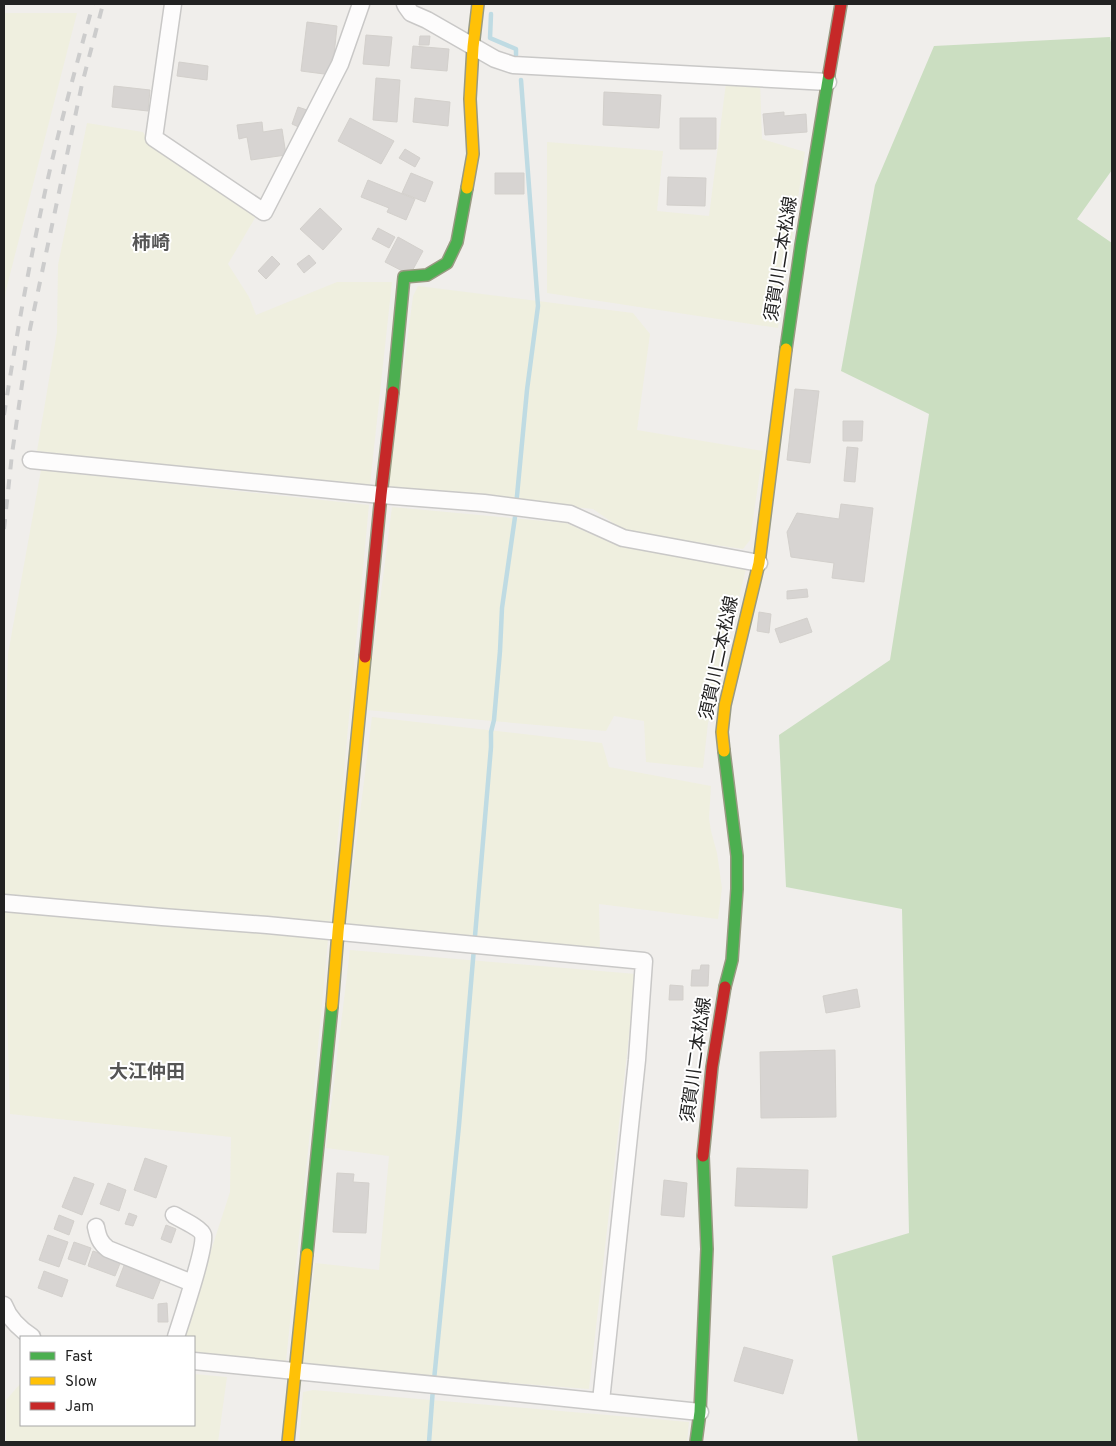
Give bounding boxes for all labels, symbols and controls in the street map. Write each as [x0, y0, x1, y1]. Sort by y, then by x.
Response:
street label: 須賀川二本松線 [761, 195, 803, 323]
district label: 柿崎 [132, 232, 170, 256]
street label: 須賀川二本松線 [696, 594, 744, 722]
street label: 須賀川二本松線 [677, 996, 717, 1124]
district label: 大江仲田 [109, 1061, 185, 1085]
legend [20, 1336, 195, 1426]
text: Fast [65, 1348, 93, 1367]
text: Slow [65, 1373, 97, 1392]
text: Jam [65, 1398, 94, 1417]

